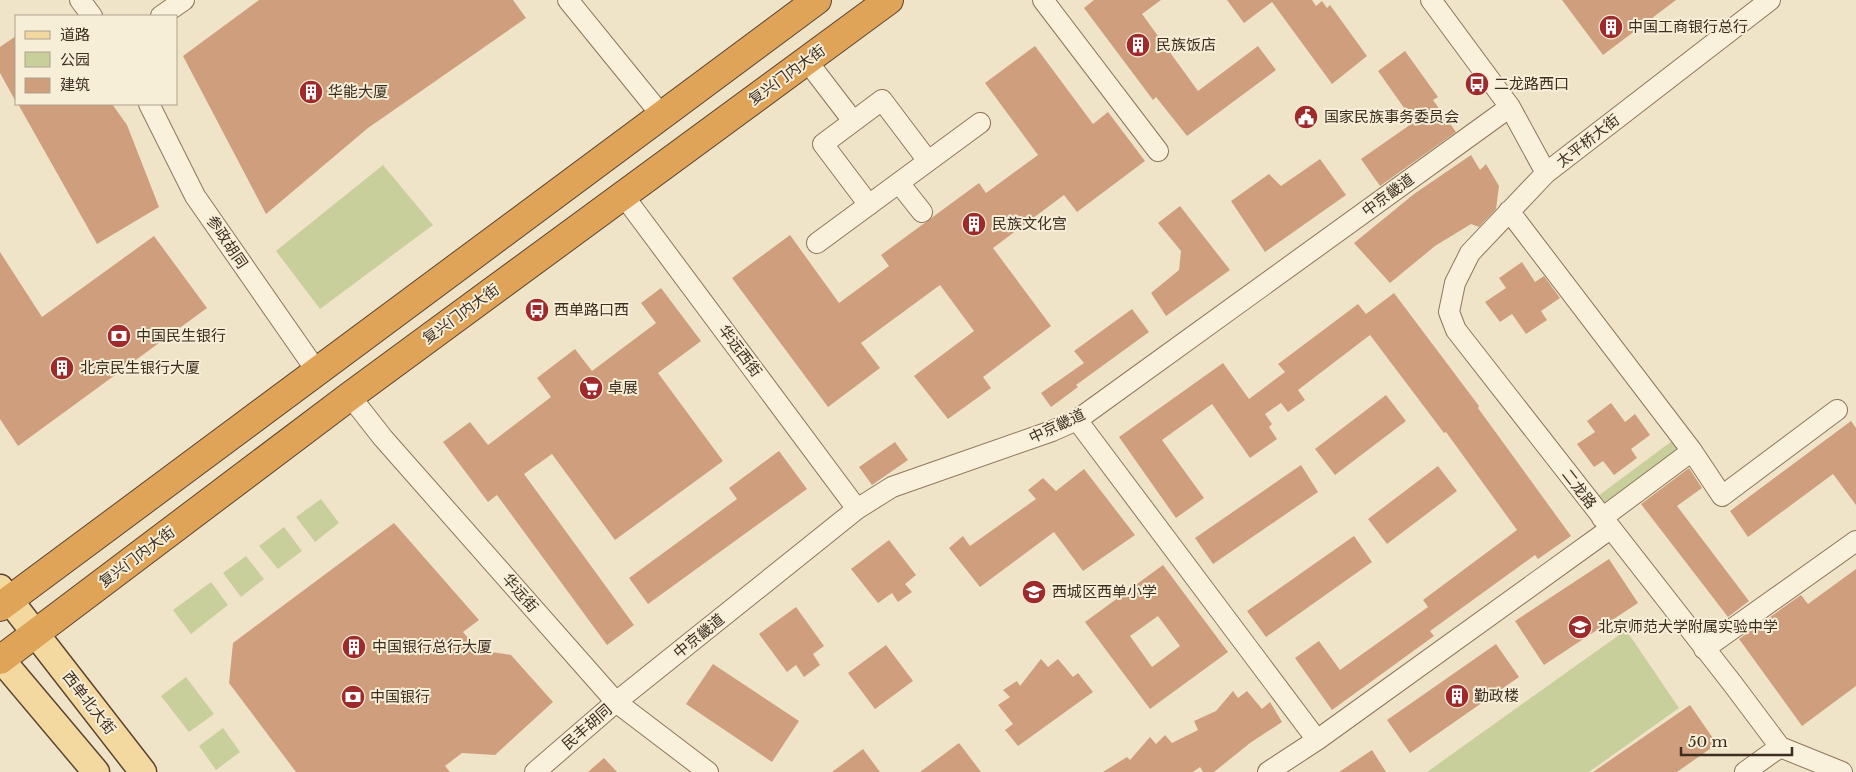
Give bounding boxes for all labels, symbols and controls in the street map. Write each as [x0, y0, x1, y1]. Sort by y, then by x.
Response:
building icon: 中国工商银行总行 [1598, 14, 1624, 40]
legend [15, 15, 178, 105]
place label: 中国工商银行总行 [1628, 17, 1748, 36]
text: 道路 [60, 25, 90, 44]
building icon: 民族饭店 [1125, 32, 1151, 58]
place label: 民族饭店 [1156, 35, 1216, 54]
street label: 复兴门内大街 [745, 40, 829, 109]
text: 公园 [60, 50, 90, 69]
bus stop icon: 二龙路西口 [1464, 71, 1490, 97]
place label: 二龙路西口 [1494, 74, 1569, 93]
text: 建筑 [60, 75, 90, 94]
building icon: 华能大厦 [298, 79, 324, 105]
place label: 华能大厦 [328, 82, 388, 101]
public building icon: 国家民族事务委员会 [1293, 104, 1319, 130]
place label: 国家民族事务委员会 [1324, 107, 1459, 126]
street label: 太平桥大街 [1552, 110, 1623, 171]
street label: 中京畿道 [1358, 169, 1418, 220]
building icon: 民族文化宫 [961, 211, 987, 237]
street label: 参政胡同 [203, 212, 252, 272]
place label: 民族文化宫 [992, 214, 1067, 233]
street label: 复兴门内大街 [419, 279, 503, 348]
bus stop icon: 西单路口西 [524, 297, 550, 323]
place label: 西单路口西 [554, 300, 629, 319]
street label: 华远西街 [715, 321, 766, 380]
bank icon: 中国民生银行 [106, 323, 132, 349]
place label: 中国民生银行 [136, 326, 226, 345]
building icon: 北京民生银行大厦 [49, 355, 75, 381]
place label: 北京民生银行大厦 [80, 358, 200, 377]
supermarket icon: 卓展 [578, 375, 604, 401]
place label: 卓展 [608, 378, 638, 397]
street label: 中京畿道 [1026, 404, 1088, 447]
street label: 二龙路 [1558, 465, 1601, 512]
street label: 复兴门内大街 [95, 522, 178, 591]
street label: 华远街 [498, 569, 542, 616]
school or university icon: 西城区西单小学 [1021, 579, 1047, 605]
place label: 西城区西单小学 [1052, 582, 1157, 601]
street label: 中京畿道 [669, 609, 728, 662]
school or university icon: 北京师范大学附属实验中学 [1567, 614, 1593, 640]
place label: 北京师范大学附属实验中学 [1598, 617, 1778, 636]
building icon: 中国银行总行大厦 [341, 634, 367, 660]
place label: 中国银行总行大厦 [372, 637, 492, 656]
street label: 西单北大街 [59, 667, 120, 738]
building icon: 勤政楼 [1444, 683, 1470, 709]
bank icon: 中国银行 [340, 684, 366, 710]
place label: 勤政楼 [1474, 686, 1519, 705]
place label: 中国银行 [370, 687, 430, 706]
street label: 民丰胡同 [558, 700, 616, 753]
scale bar [1681, 724, 1792, 756]
text: 50 m [1688, 732, 1728, 751]

